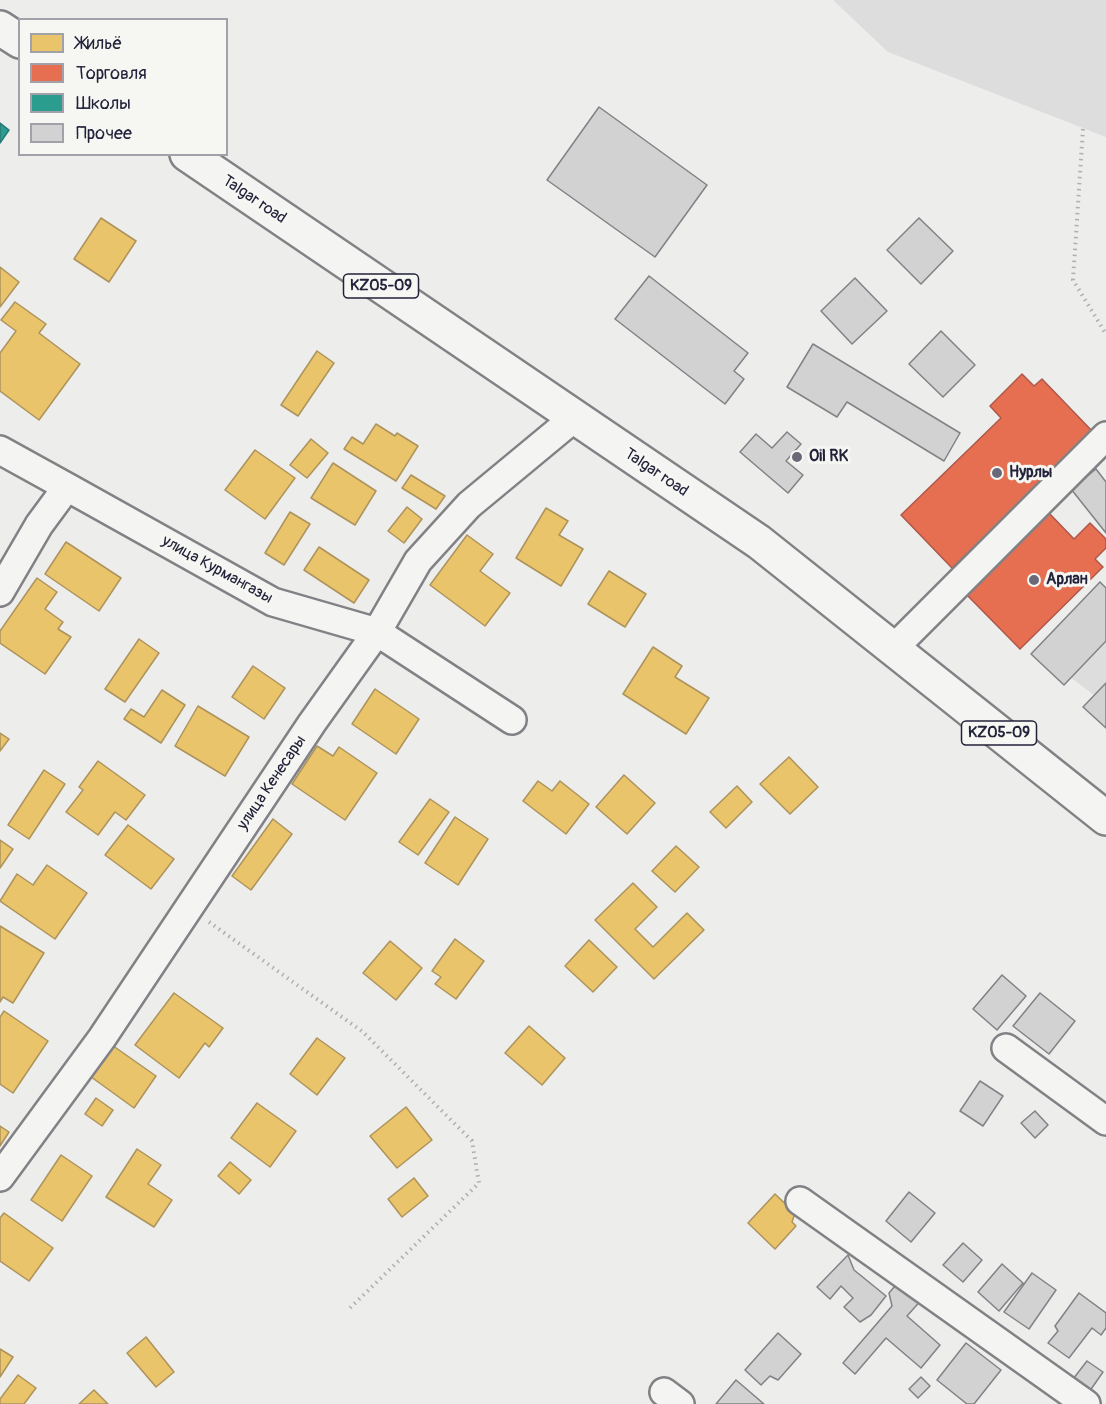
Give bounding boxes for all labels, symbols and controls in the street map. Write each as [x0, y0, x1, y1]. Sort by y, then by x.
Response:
legend [18, 18, 228, 156]
text: Жильё [76, 32, 122, 55]
text: Торговля [76, 62, 147, 85]
text: Школы [76, 92, 131, 115]
text: Прочее [76, 122, 132, 145]
street label: Talgar road [218, 172, 290, 228]
road number: KZ05-09 [344, 274, 418, 298]
street label: Talgar road [620, 445, 692, 501]
place label: Oil RK [809, 447, 848, 467]
marker: Oil RK [790, 450, 804, 464]
place label: Нурлы [1009, 463, 1052, 483]
marker: Нурлы [990, 466, 1004, 480]
street label: улица Курмангазы [158, 532, 276, 608]
place label: Арлан [1046, 570, 1088, 590]
marker: Арлан [1027, 573, 1041, 587]
road number: KZ05-09 [962, 721, 1036, 745]
street label: улица Кенесары [233, 732, 311, 834]

